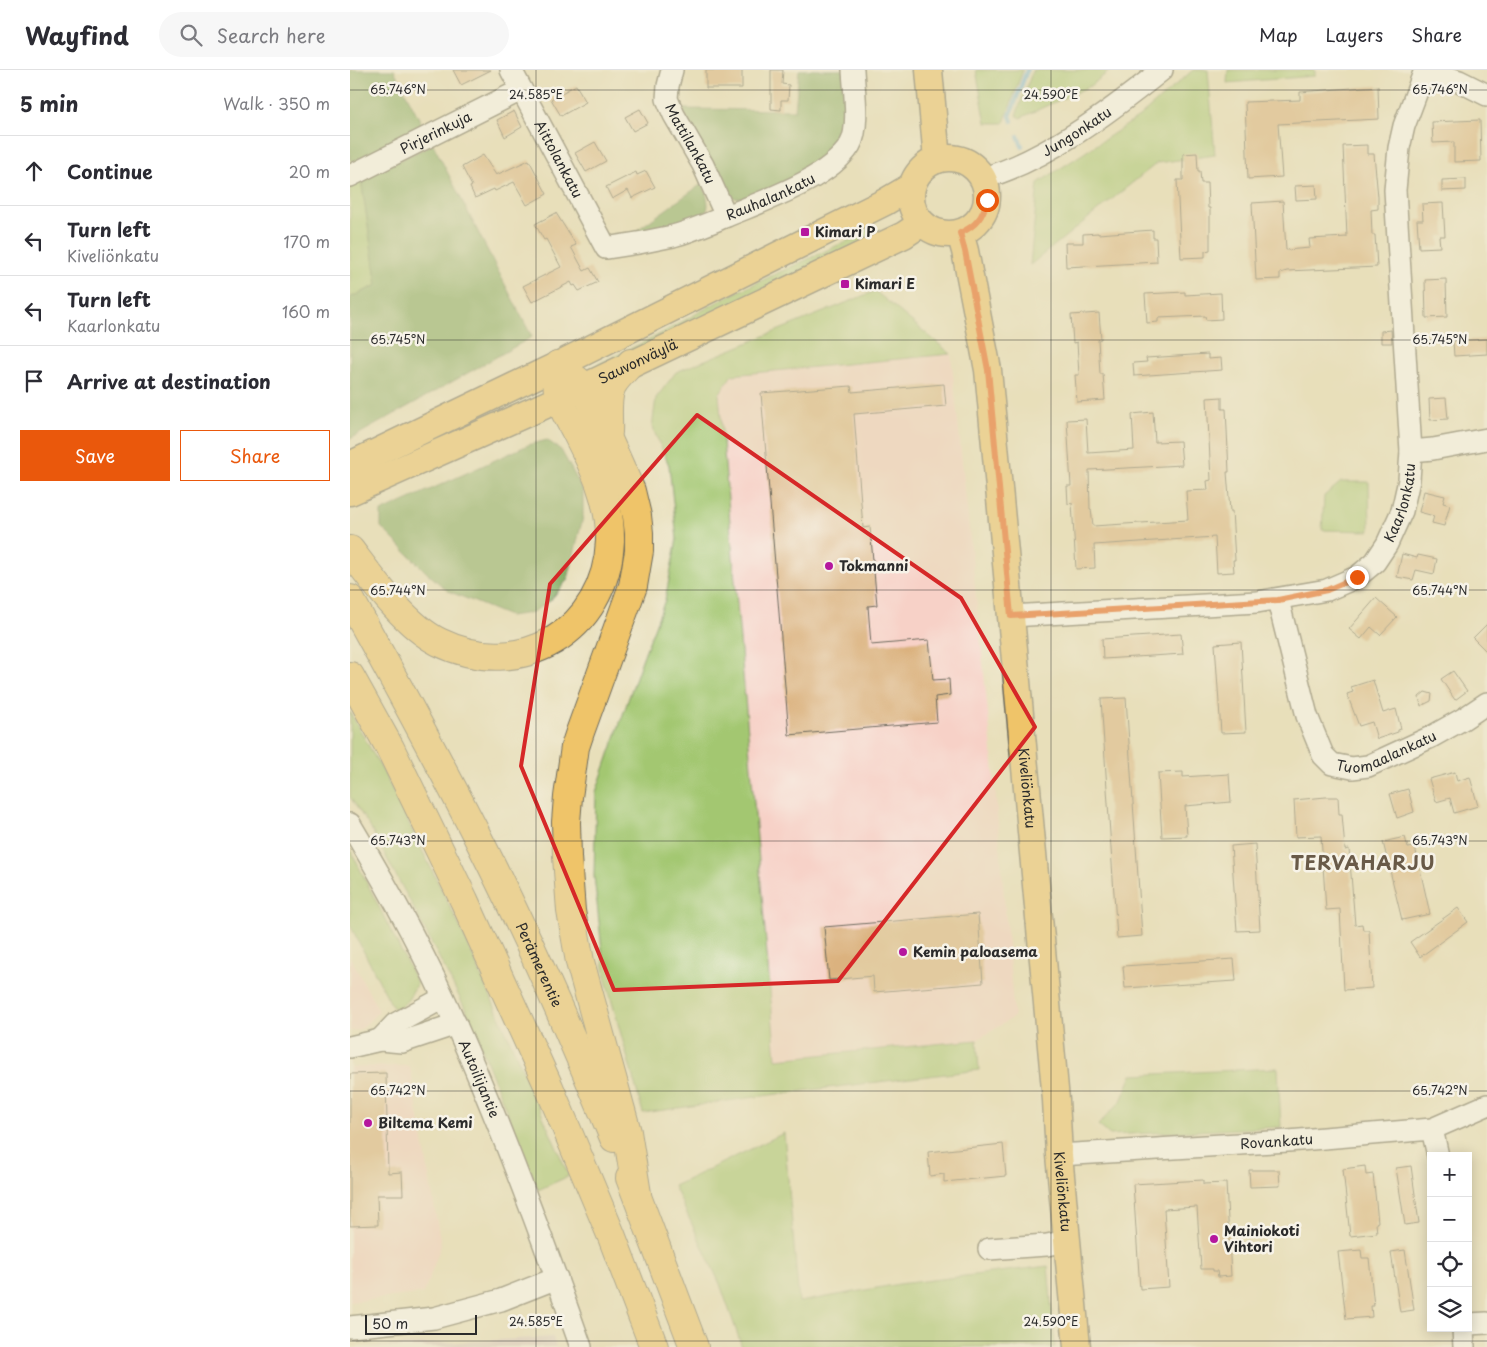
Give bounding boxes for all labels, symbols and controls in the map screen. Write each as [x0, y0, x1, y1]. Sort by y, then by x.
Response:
search box [159, 12, 509, 57]
text: Wayfind [25, 17, 129, 53]
icon: search [177, 21, 205, 49]
text: Search here [217, 21, 325, 49]
text: Map [1259, 21, 1298, 48]
text: Layers [1326, 21, 1383, 48]
text: Share [1411, 21, 1462, 48]
text: 65.746°N [370, 80, 426, 98]
text: 65.746°N [1412, 80, 1468, 98]
text: 24.585°E [509, 85, 563, 103]
text: 24.590°E [1024, 85, 1079, 103]
text: 5 min [20, 87, 78, 119]
text: Walk · 350 m [223, 91, 330, 115]
street label: Mattilankatu [660, 100, 721, 187]
street label: Jungonkatu [1038, 101, 1115, 161]
street label: Pirjerinkuja [396, 105, 475, 159]
street label: Aittolankatu [530, 116, 588, 202]
icon: ahead [20, 157, 48, 185]
text: Continue [67, 157, 153, 185]
text: 20 m [289, 159, 330, 183]
street label: Rauhalankatu [722, 167, 819, 225]
route start [976, 189, 999, 212]
text: Turn left [67, 215, 151, 243]
place label: Kimari P [815, 221, 875, 242]
marker: Kimari P [799, 226, 811, 238]
icon: left [20, 227, 48, 255]
text: 170 m [284, 229, 330, 253]
text: Kiveliönkatu [67, 243, 159, 267]
place label: Kimari E [855, 273, 915, 294]
marker: Kimari E [839, 278, 851, 290]
text: Turn left [67, 285, 151, 313]
icon: left [20, 297, 48, 325]
text: 160 m [282, 299, 330, 323]
text: Kaarlonkatu [67, 313, 160, 337]
text: 65.745°N [371, 330, 425, 348]
text: 65.745°N [1413, 330, 1467, 348]
street label: Sauvonväylä [594, 333, 681, 389]
icon: arrive [20, 367, 48, 395]
text: Arrive at destination [67, 367, 271, 395]
button: Save [20, 430, 170, 481]
button: Share [180, 430, 330, 481]
street label: Kaarlonkatu [1378, 463, 1420, 545]
place label: Tokmanni [839, 555, 908, 576]
marker: Tokmanni [823, 560, 835, 572]
route end [1346, 566, 1369, 589]
text: 65.744°N [370, 581, 426, 599]
text: 65.744°N [1412, 581, 1468, 599]
street label: Tuomaalankatu [1334, 725, 1440, 778]
street label: Kiveliönkatu [1013, 747, 1042, 829]
text: 65.743°N [370, 831, 426, 849]
text: 65.743°N [1412, 831, 1468, 849]
district label: TERVAHARJU [1291, 848, 1435, 876]
street label: Perämerentie [511, 919, 568, 1010]
place label: Kemin paloasema [913, 941, 1038, 962]
marker: Kemin paloasema [897, 946, 909, 958]
street label: Autoilijantie [454, 1036, 505, 1121]
text: 65.742°N [370, 1081, 426, 1099]
text: 65.742°N [1412, 1081, 1468, 1099]
place label: Biltema Kemi [378, 1112, 473, 1133]
marker: Biltema Kemi [362, 1117, 374, 1129]
street label: Rovankatu [1240, 1128, 1314, 1154]
street label: Kiveliönkatu [1049, 1151, 1077, 1233]
map controls [1427, 1152, 1472, 1332]
button: + [1427, 1152, 1472, 1197]
button: − [1427, 1197, 1472, 1242]
place label: Mainiokoti Vihtori [1224, 1220, 1300, 1257]
marker: Mainiokoti Vihtori [1208, 1233, 1220, 1245]
button: locate [1427, 1242, 1472, 1287]
button: layers [1427, 1287, 1472, 1332]
scale bar [365, 1312, 478, 1335]
text: 24.585°E [509, 1312, 563, 1330]
text: 24.590°E [1024, 1312, 1079, 1330]
text: 50 m [372, 1313, 408, 1334]

